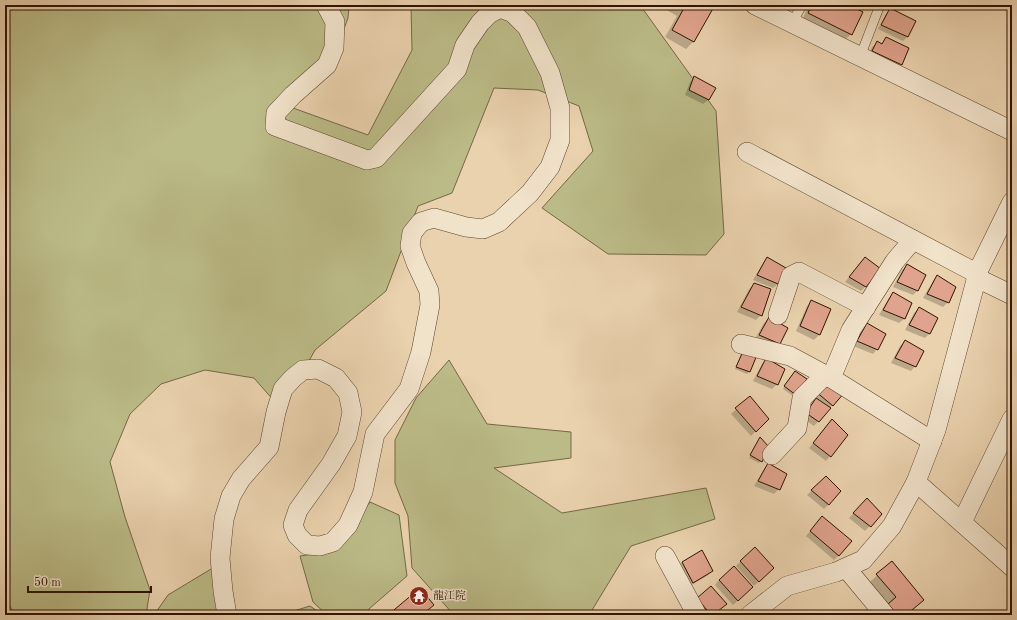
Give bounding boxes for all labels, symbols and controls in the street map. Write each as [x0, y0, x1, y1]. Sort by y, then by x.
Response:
scale bar [28, 568, 151, 594]
text: 50 m [34, 576, 61, 589]
temple icon: 龍江院 [408, 585, 430, 607]
place label: 龍江院 [433, 589, 466, 602]

